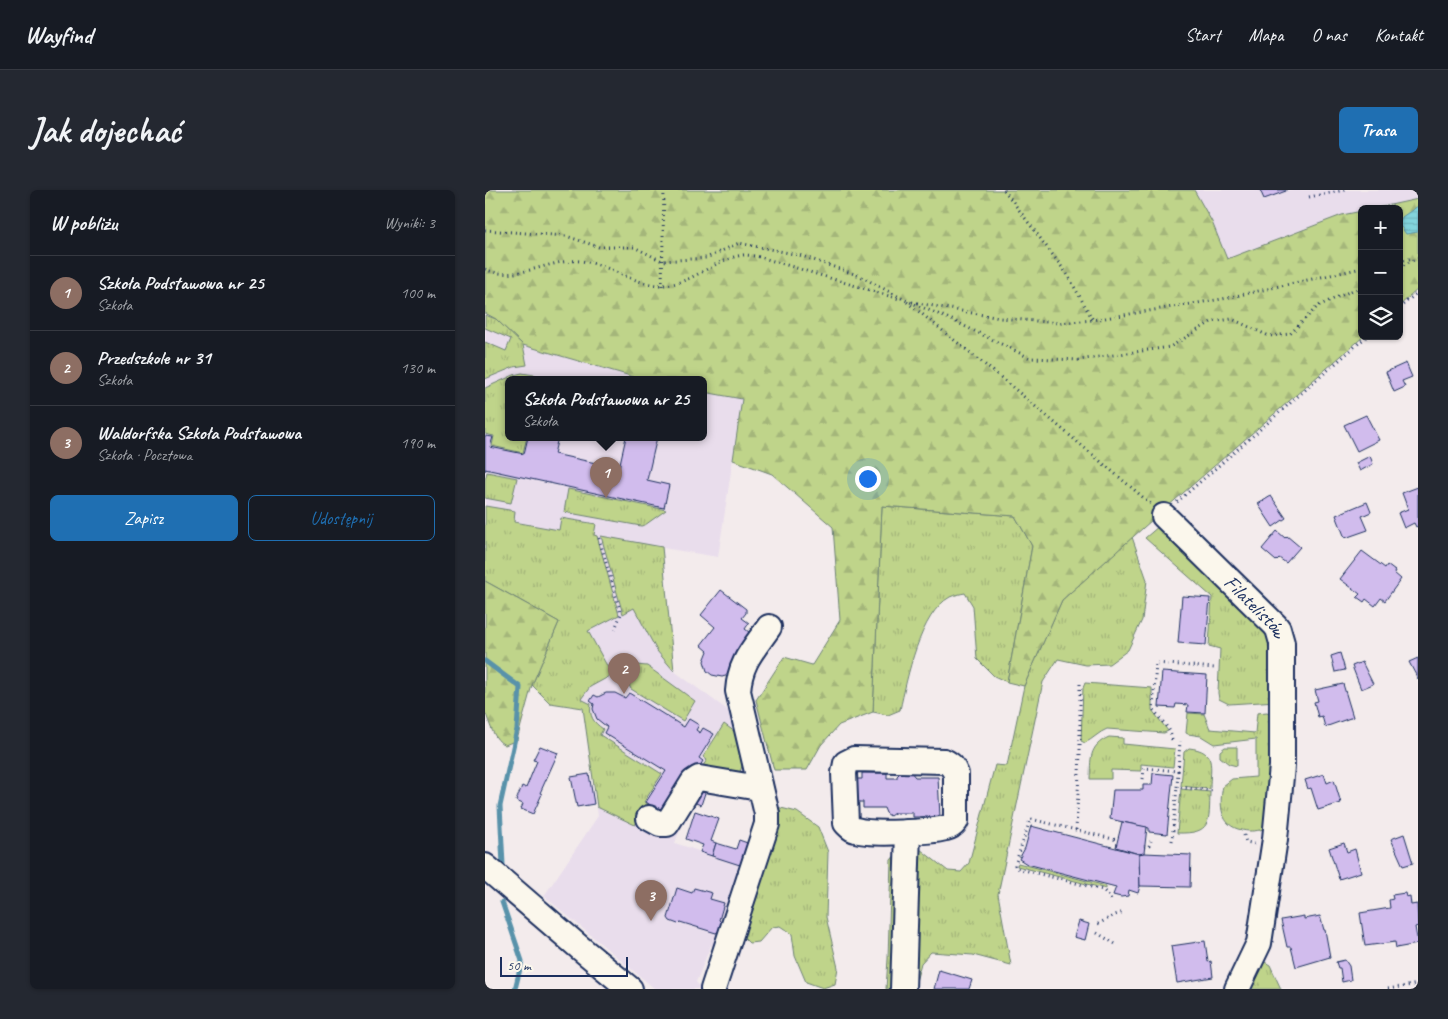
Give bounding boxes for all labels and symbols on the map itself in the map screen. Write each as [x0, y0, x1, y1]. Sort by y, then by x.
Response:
pin: 1 [590, 457, 622, 498]
your location [855, 466, 881, 492]
street label: Filatelistów [1219, 569, 1293, 642]
pin: 2 [608, 653, 640, 694]
pin: 3 [635, 880, 667, 921]
scale bar [500, 954, 627, 977]

